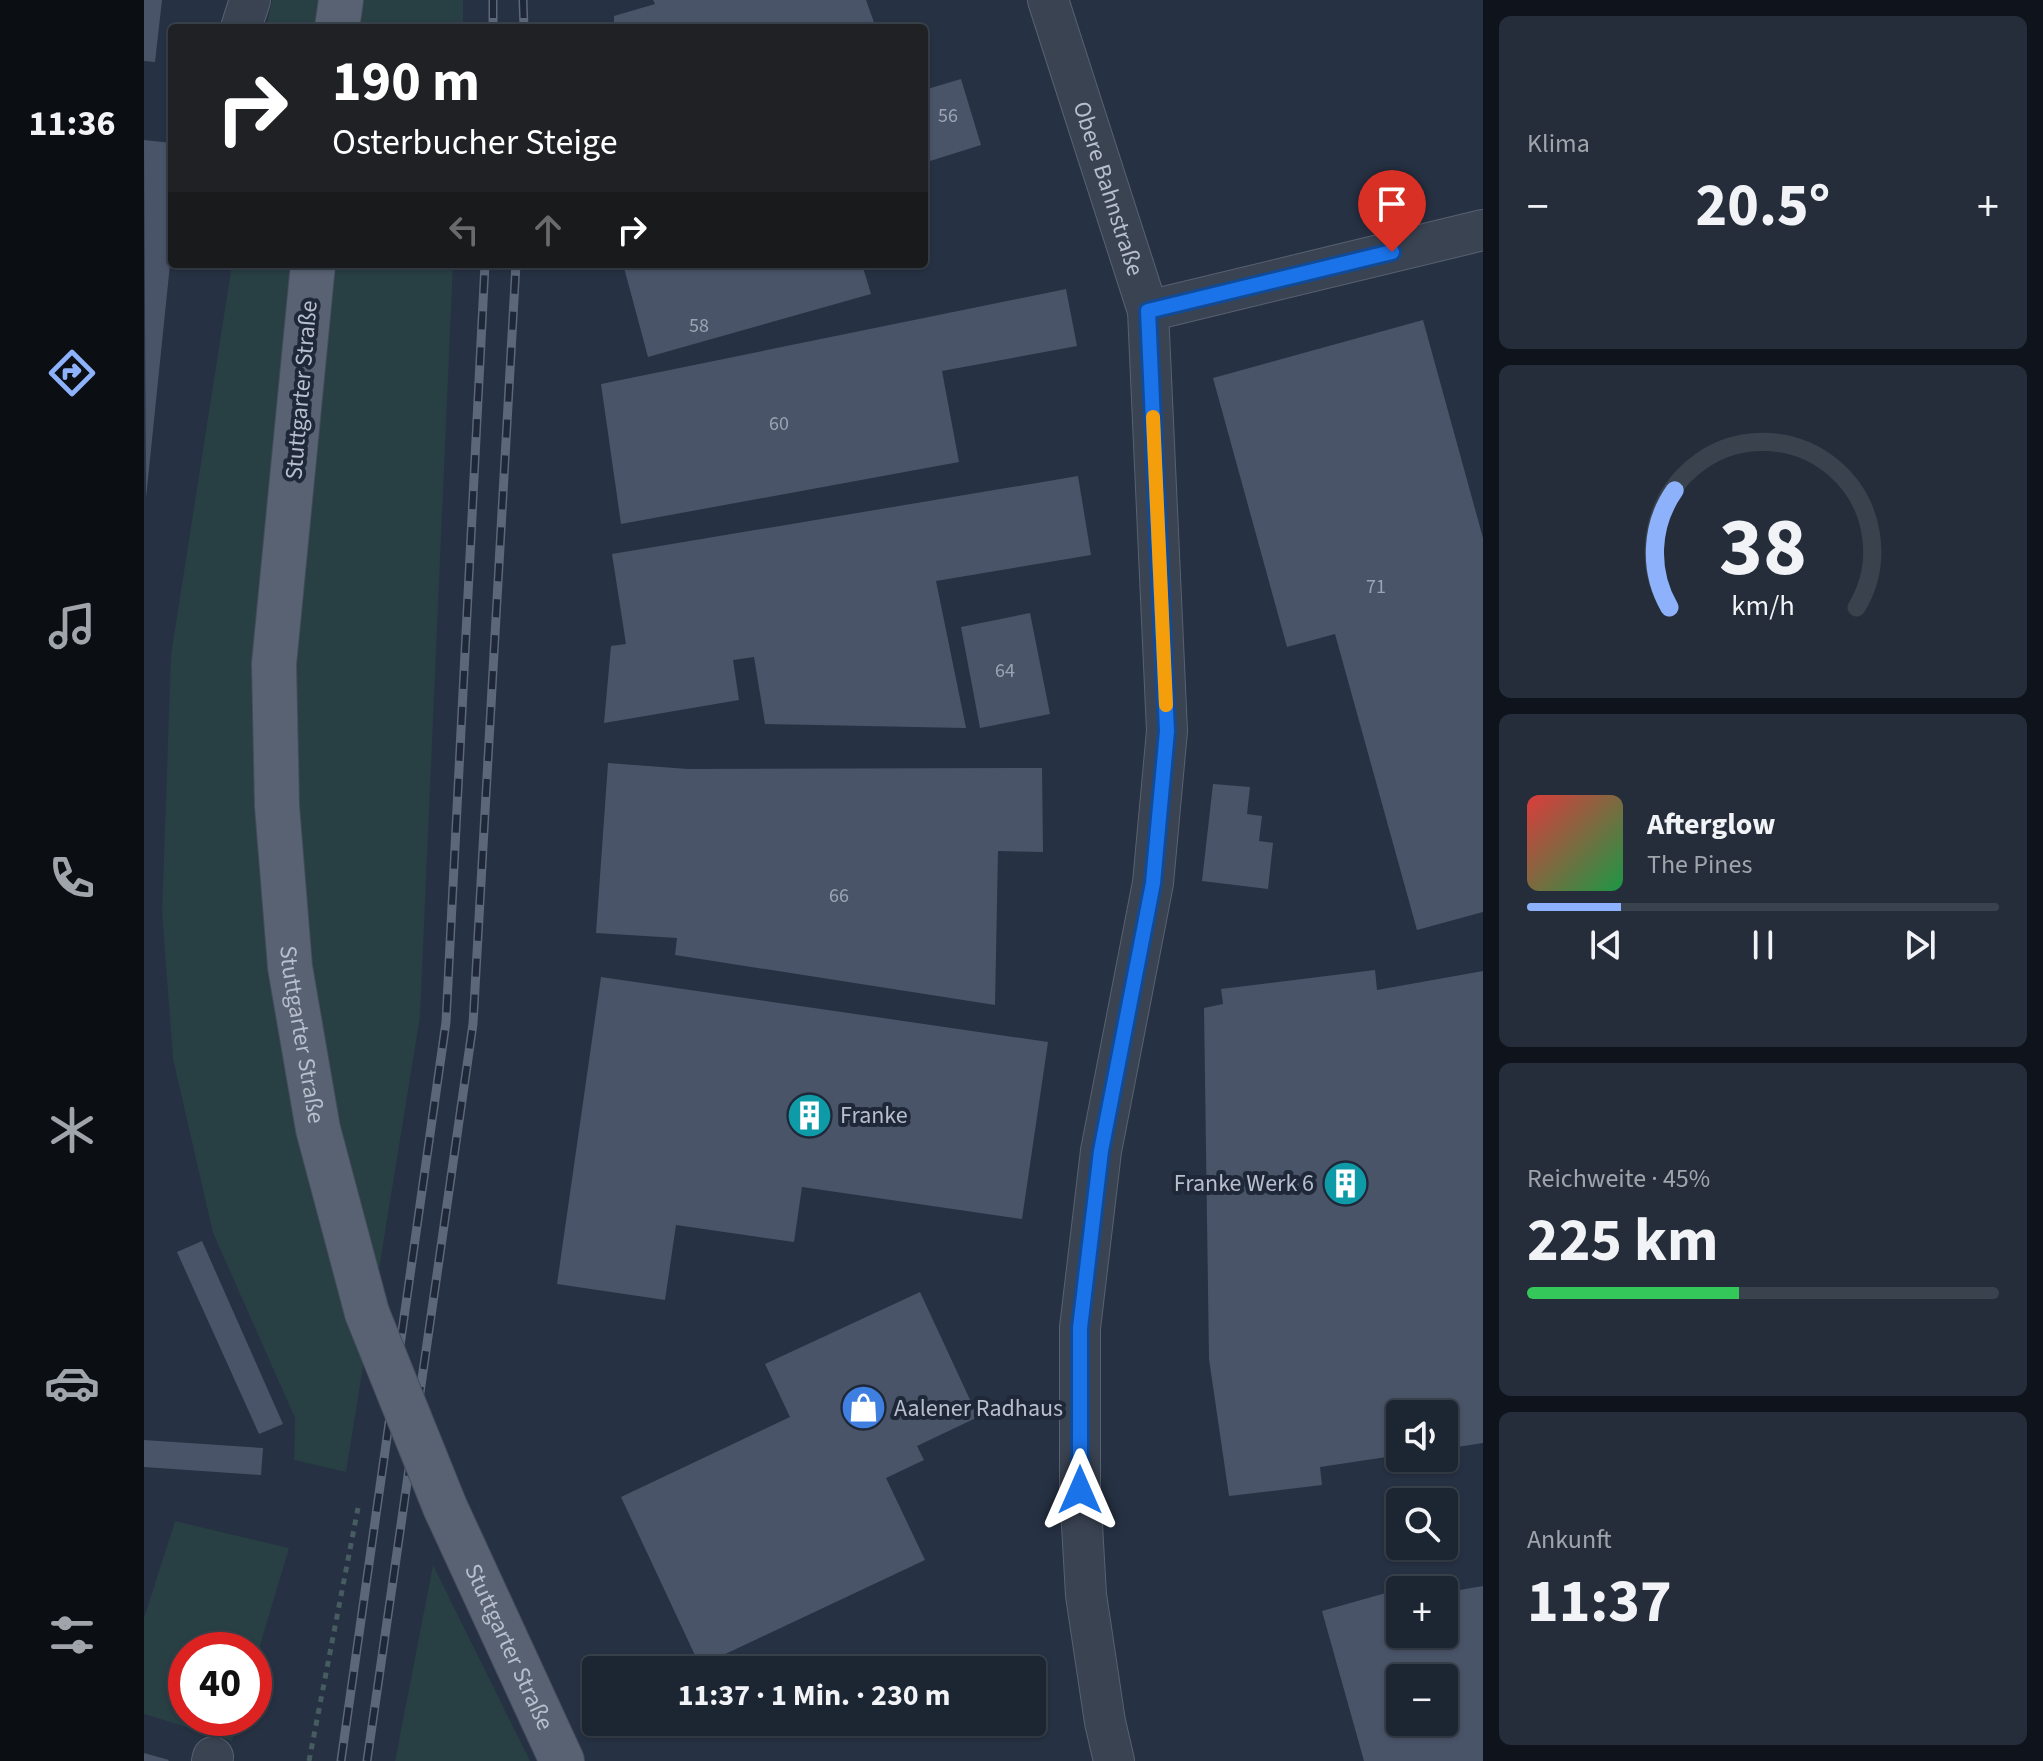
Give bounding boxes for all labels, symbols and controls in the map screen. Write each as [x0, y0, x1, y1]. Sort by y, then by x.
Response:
text: 190 m [332, 43, 480, 122]
icon: right [200, 56, 304, 160]
street label: Obere Bahnstraße [1064, 97, 1153, 280]
text: 11:36 [29, 98, 115, 149]
house number: 56 [938, 102, 958, 130]
text: Osterbucher Steige [332, 117, 618, 168]
text: Klima [1527, 125, 1590, 162]
text: 20.5° [1696, 164, 1830, 249]
pin [1358, 170, 1426, 252]
text: − [1527, 176, 1549, 239]
text: + [1977, 176, 1999, 239]
icon: arrive [1370, 182, 1414, 226]
icon: left [442, 208, 486, 252]
icon: ahead [526, 208, 570, 252]
icon: right [610, 208, 654, 252]
street label: Stuttgarter Straße [276, 299, 327, 481]
house number: 58 [689, 312, 709, 340]
icon: directions [44, 345, 100, 401]
house number: 60 [769, 410, 789, 438]
text: 38 [1719, 488, 1807, 606]
house number: 71 [1366, 573, 1386, 601]
text: km/h [1731, 586, 1795, 626]
icon: music [44, 598, 100, 654]
house number: 64 [995, 657, 1015, 685]
text: Afterglow [1647, 803, 1775, 846]
text: The Pines [1647, 846, 1752, 883]
icon: phone [44, 850, 100, 906]
house number: 66 [829, 882, 849, 910]
icon: previous [1584, 923, 1628, 967]
icon: pause [1741, 923, 1785, 967]
icon: next [1898, 923, 1942, 967]
street label: Stuttgarter Straße [270, 944, 334, 1126]
building icon: Franke [785, 1091, 833, 1139]
place label: Franke [840, 1098, 908, 1133]
icon: climate [44, 1102, 100, 1158]
building icon: Franke Werk 6 [1321, 1159, 1369, 1207]
text: Reichweite · 45% [1527, 1160, 1710, 1197]
place label: Franke Werk 6 [1174, 1166, 1314, 1201]
text: 225 km [1527, 1199, 1718, 1284]
icon: car [44, 1355, 100, 1411]
shop icon: Aalener Radhaus [839, 1384, 887, 1432]
place label: Aalener Radhaus [894, 1391, 1063, 1426]
map controls [1386, 1400, 1458, 1736]
button: sound [1386, 1400, 1458, 1472]
position arrow [1038, 1448, 1122, 1532]
button: search [1386, 1488, 1458, 1560]
text: Ankunft [1527, 1521, 1612, 1558]
street label: Stuttgarter Straße [455, 1558, 563, 1736]
text: 11:37 [1527, 1560, 1672, 1645]
button: + [1386, 1576, 1458, 1648]
icon: filters [44, 1607, 100, 1663]
speed limit sign: 40 [168, 1632, 272, 1736]
button: − [1386, 1664, 1458, 1736]
text: 11:37 · 1 Min. · 230 m [678, 1674, 950, 1717]

